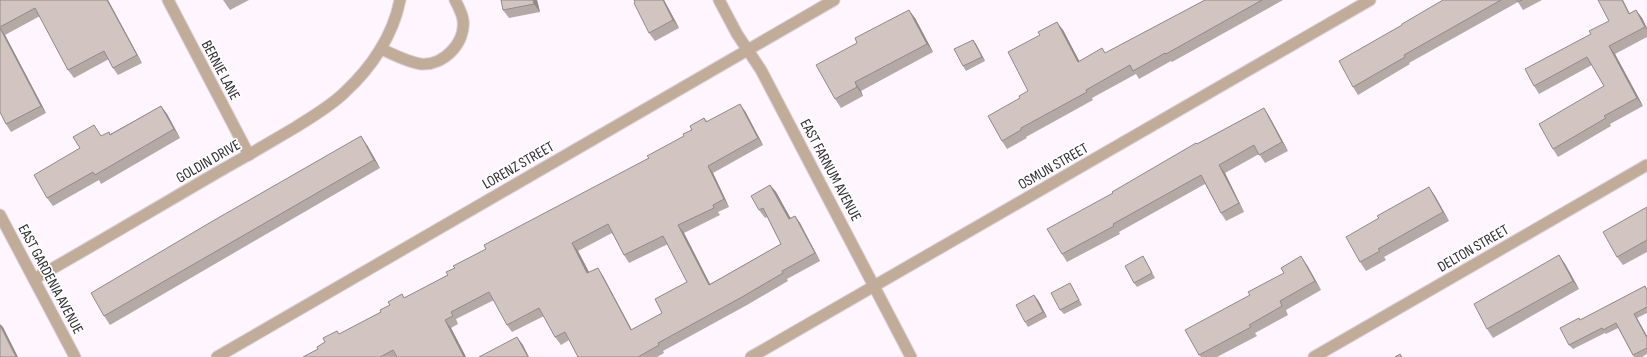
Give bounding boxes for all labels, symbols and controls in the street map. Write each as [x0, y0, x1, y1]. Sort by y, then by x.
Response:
street label: BERNIE LANE [197, 37, 244, 103]
street label: EAST FARNUM AVENUE [796, 116, 865, 224]
street label: GOLDIN DRIVE [173, 135, 244, 187]
street label: LORENZ STREET [479, 137, 558, 194]
street label: OSMUN STREET [1015, 139, 1092, 194]
street label: DELTON STREET [1434, 220, 1512, 276]
street label: EAST GARDENIA AVENUE [14, 221, 87, 337]

